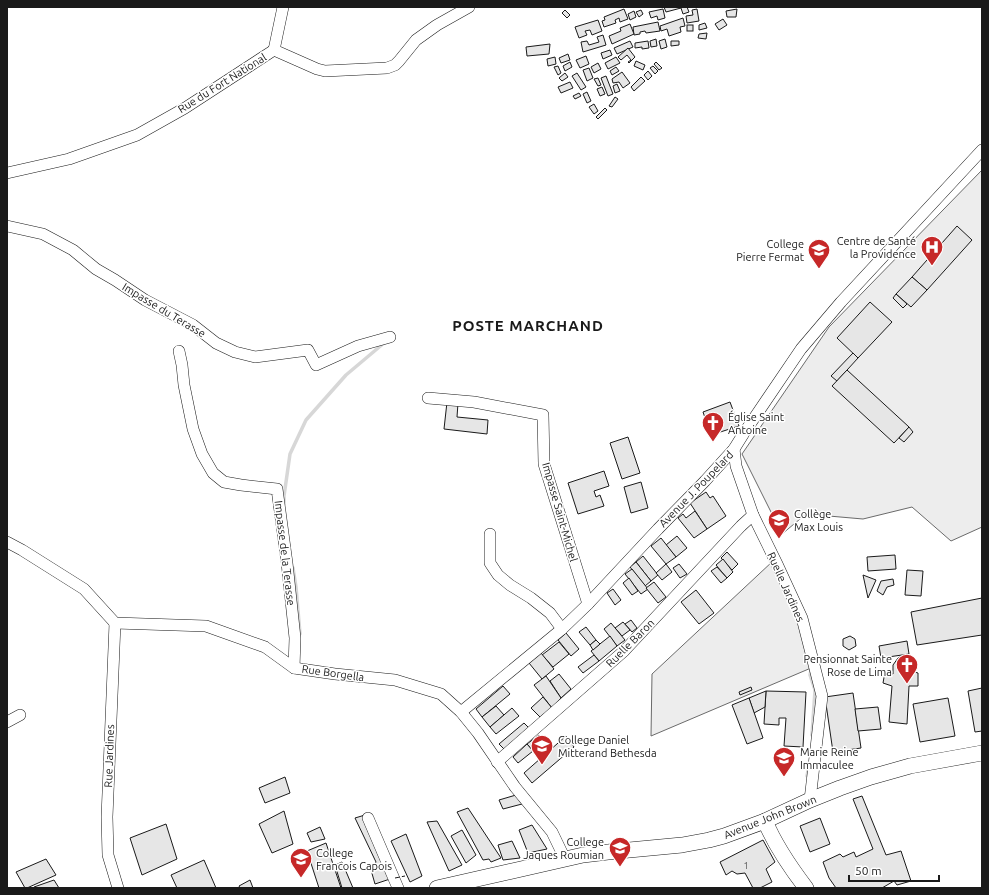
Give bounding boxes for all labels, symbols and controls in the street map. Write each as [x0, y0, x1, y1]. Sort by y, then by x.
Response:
street label: Rue du Fort National [176, 51, 269, 115]
hospital icon: Centre de Santé la Providence [919, 234, 945, 267]
place label: Centre de Santé la Providence [837, 235, 916, 260]
school or university icon: College Pierre Fermat [806, 237, 832, 270]
place label: College Pierre Fermat [736, 238, 805, 263]
street label: Impasse du Terasse [120, 280, 208, 340]
district label: POSTE MARCHAND [452, 317, 604, 334]
church icon: Église Saint Antoine [700, 410, 726, 443]
place label: Église Saint Antoine [728, 410, 785, 436]
street label: Avenue J. Poupelard [657, 448, 735, 530]
street label: Impasse Saint-Michel [540, 461, 580, 563]
street label: Impasse de la Terasse [273, 500, 297, 606]
school or university icon: Collège Max Louis [766, 507, 792, 540]
place label: Collège Max Louis [794, 508, 843, 533]
street label: Ruelle Jardines [765, 550, 807, 624]
street label: Ruelle Baron [603, 616, 657, 670]
church icon: Pensionnat Sainte Rose de Lima [894, 652, 920, 685]
place label: Pensionnat Sainte Rose de Lima [804, 653, 892, 678]
street label: Rue Borgella [301, 663, 365, 683]
street label: Rue Jardines [102, 724, 116, 788]
school or university icon: College Daniel Mitterand Bethesda [529, 733, 555, 766]
place label: College Daniel Mitterand Bethesda [558, 734, 657, 759]
school or university icon: Marie Reine Immaculee [771, 745, 797, 778]
place label: Marie Reine Immaculee [800, 746, 859, 771]
street label: Avenue John Brown [722, 793, 818, 841]
school or university icon: College Jaques Roumian [607, 835, 633, 868]
place label: College Jaques Roumian [523, 836, 604, 861]
school or university icon: College Francois Capois [288, 846, 314, 879]
place label: College Francois Capois [316, 847, 392, 872]
scale bar [849, 857, 939, 883]
house number: 1 [743, 861, 749, 871]
text: 50 m [855, 864, 882, 877]

